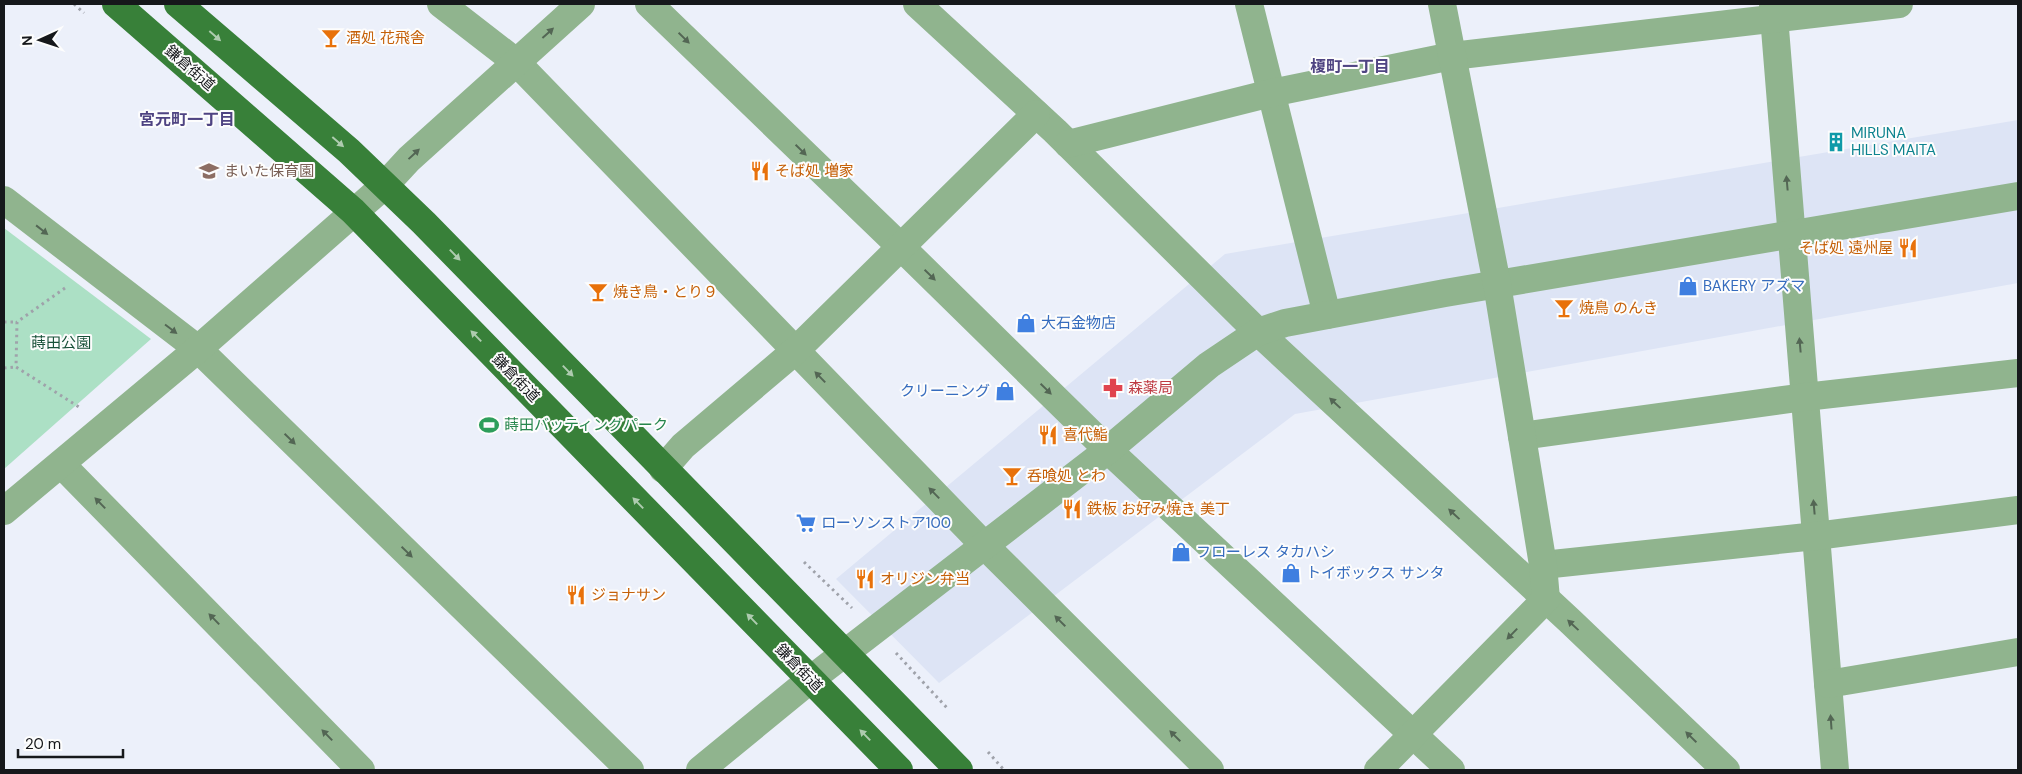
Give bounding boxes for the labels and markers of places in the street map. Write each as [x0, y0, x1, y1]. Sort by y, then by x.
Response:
bar icon: 酒処 花飛舎 [320, 27, 342, 49]
place label: 酒処 花飛舎 [346, 28, 425, 48]
place label: MIRUNA HILLS MAITA [1851, 123, 1936, 160]
building icon: MIRUNA HILLS MAITA [1825, 131, 1847, 153]
school or university icon: まいた保育園 [198, 160, 220, 182]
restaurant icon: そば処 増家 [749, 160, 771, 182]
place label: まいた保育園 [224, 161, 314, 181]
place label: そば処 増家 [775, 161, 854, 181]
restaurant icon: そば処 遠州屋 [1897, 237, 1919, 259]
place label: そば処 遠州屋 [1799, 238, 1893, 258]
shop icon: BAKERY アズマ [1677, 275, 1699, 297]
place label: BAKERY アズマ [1703, 276, 1805, 296]
bar icon: 焼き鳥・とり９ [587, 281, 609, 303]
place label: 焼き鳥・とり９ [613, 282, 718, 302]
bar icon: 焼鳥 のんき [1553, 297, 1575, 319]
place label: 焼鳥 のんき [1579, 298, 1658, 318]
shop icon: 大石金物店 [1015, 312, 1037, 334]
place label: 大石金物店 [1041, 313, 1116, 333]
pharmacy icon: 森薬局 [1102, 377, 1124, 399]
place label: 森薬局 [1128, 378, 1173, 398]
shop icon: クリーニング [994, 380, 1016, 402]
place label: クリーニング [900, 381, 990, 401]
sports icon: 蒔田バッティングパーク [478, 414, 500, 436]
place label: 蒔田バッティングパーク [504, 415, 668, 435]
restaurant icon: 喜代鮨 [1037, 424, 1059, 446]
place label: 喜代鮨 [1063, 425, 1108, 445]
bar icon: 呑喰処 とわ [1001, 465, 1023, 487]
place label: 呑喰処 とわ [1027, 466, 1106, 486]
restaurant icon: 鉄板 お好み焼き 美丁 [1061, 498, 1083, 520]
place label: 鉄板 お好み焼き 美丁 [1087, 499, 1230, 519]
supermarket icon: ローソンストア100 [795, 512, 817, 534]
place label: ローソンストア100 [821, 513, 951, 533]
shop icon: フローレス タカハシ [1170, 541, 1192, 563]
place label: フローレス タカハシ [1196, 542, 1335, 562]
shop icon: トイボックス サンタ [1280, 562, 1302, 584]
place label: トイボックス サンタ [1306, 563, 1445, 583]
restaurant icon: オリジン弁当 [854, 568, 876, 590]
place label: オリジン弁当 [880, 569, 970, 589]
restaurant icon: ジョナサン [565, 584, 587, 606]
place label: ジョナサン [591, 585, 666, 605]

